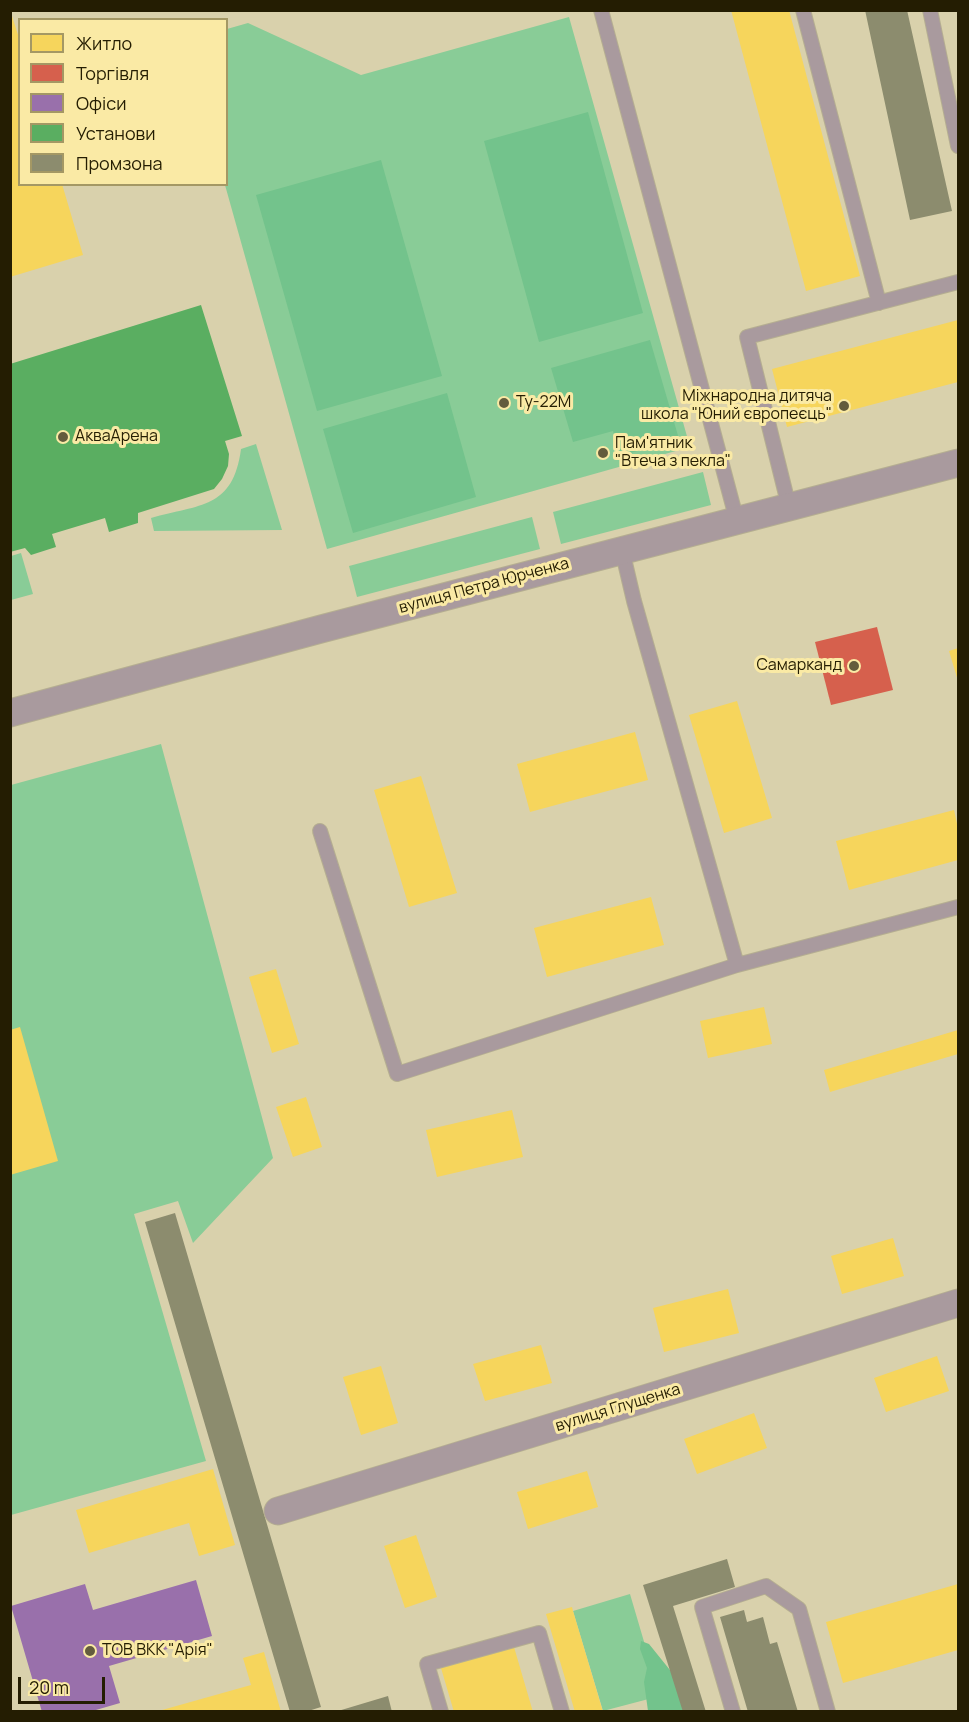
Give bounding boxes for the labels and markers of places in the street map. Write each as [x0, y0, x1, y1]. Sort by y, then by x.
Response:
place label: Міжнародна дитяча школа "Юний європеєць" [641, 387, 832, 425]
place label: Ту-22М [516, 393, 571, 413]
marker: Ту-22М [497, 396, 511, 410]
marker: Міжнародна дитяча школа "Юний європеєць" [837, 399, 851, 413]
place label: АкваАрена [75, 427, 158, 447]
marker: АкваАрена [56, 430, 70, 444]
place label: Пам'ятник "Втеча з пекла" [615, 434, 731, 472]
marker: Пам'ятник "Втеча з пекла" [596, 446, 610, 460]
place label: Самарканд [756, 656, 842, 676]
marker: Самарканд [847, 659, 861, 673]
place label: ТОВ ВКК "Арія" [102, 1641, 213, 1661]
marker: ТОВ ВКК "Арія" [83, 1644, 97, 1658]

